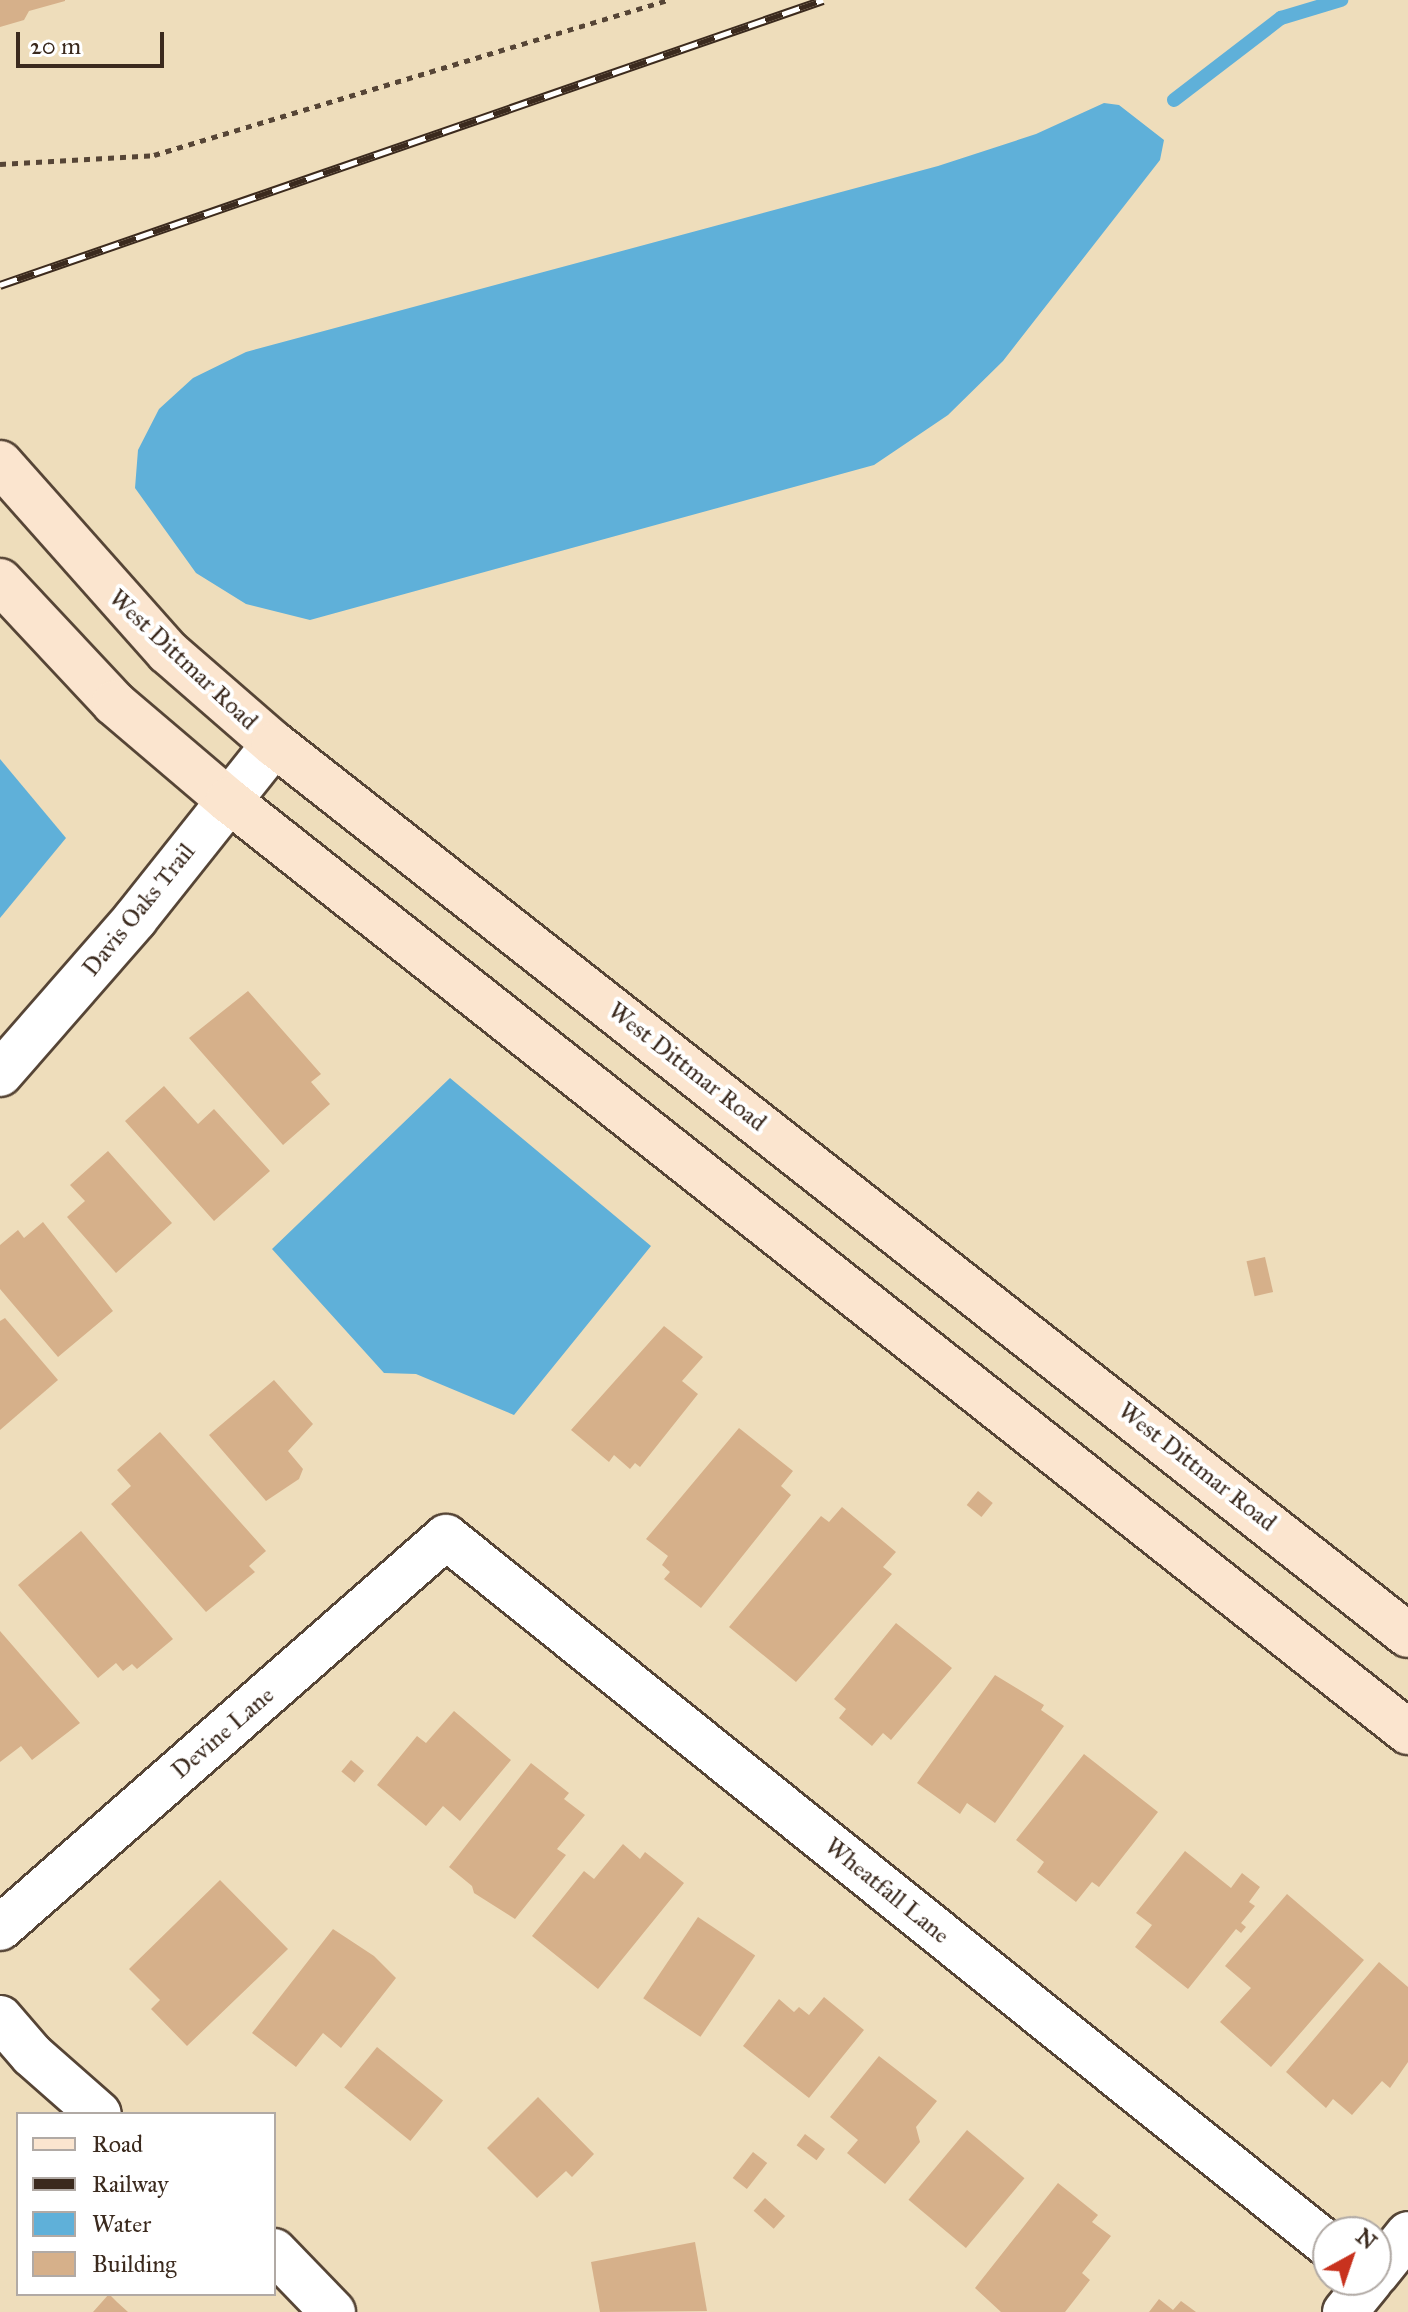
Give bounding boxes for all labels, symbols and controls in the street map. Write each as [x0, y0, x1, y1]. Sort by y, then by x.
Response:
scale bar [20, 16, 168, 66]
text: 20 m [30, 31, 81, 61]
street label: West Dittmar Road [103, 584, 263, 736]
street label: Davis Oaks Trail [77, 838, 201, 982]
street label: West Dittmar Road [602, 996, 772, 1138]
street label: West Dittmar Road [1112, 1396, 1282, 1538]
street label: Devine Lane [166, 1681, 280, 1785]
street label: Wheatfall Lane [819, 1832, 955, 1950]
legend [16, 2112, 276, 2296]
text: Road [92, 2129, 143, 2159]
text: Railway [92, 2169, 169, 2199]
text: Water [92, 2209, 151, 2239]
north arrow [1312, 2216, 1392, 2296]
text: N [1351, 2222, 1382, 2255]
text: Building [92, 2249, 177, 2279]

